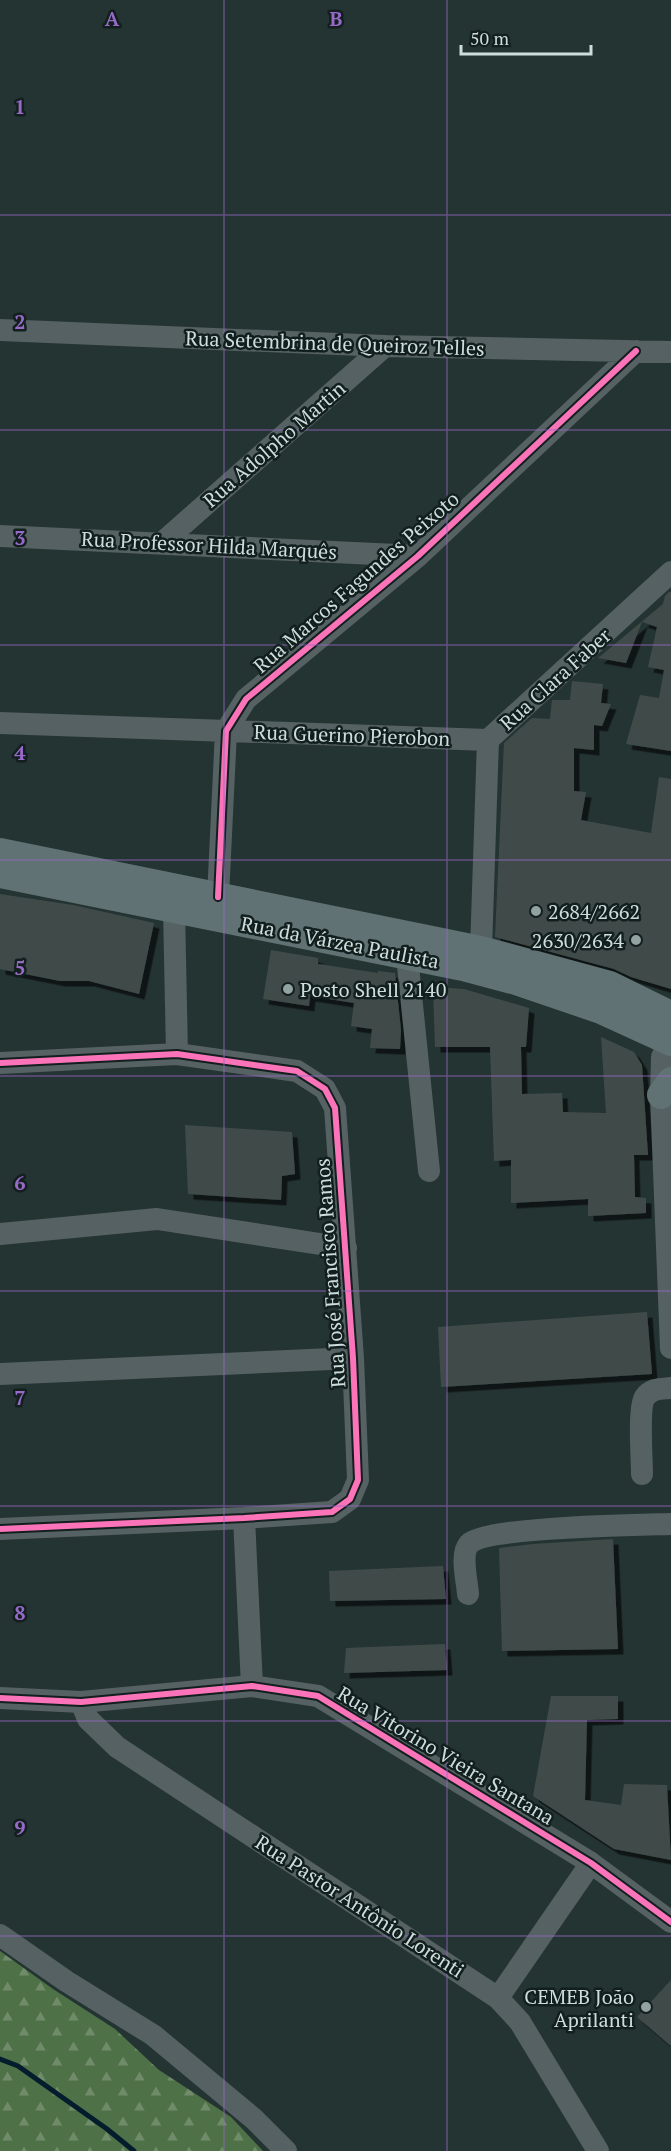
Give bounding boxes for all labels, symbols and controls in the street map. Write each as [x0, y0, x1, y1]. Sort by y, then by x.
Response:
text: A [105, 5, 120, 32]
text: B [330, 5, 343, 32]
scale bar [461, 18, 592, 56]
text: 50 m [470, 26, 510, 50]
text: 1 [14, 93, 26, 120]
text: 2 [14, 308, 26, 335]
street label: Rua Setembrina de Queiroz Telles [185, 324, 485, 362]
street label: Rua Adolpho Martin [197, 375, 351, 513]
street label: Rua Marcos Fagundes Peixoto [247, 485, 465, 679]
text: 3 [14, 524, 26, 551]
street label: Rua Professor Hilda Marquês [80, 525, 338, 565]
street label: Rua Clara Faber [494, 622, 616, 736]
street label: Rua Guerino Pierobon [253, 718, 451, 752]
text: 4 [14, 739, 26, 766]
place label: 2684/2662 [548, 898, 640, 925]
marker: 2684/2662 [529, 904, 543, 918]
street label: Rua da Várzea Paulista [238, 910, 442, 974]
place label: 2630/2634 [532, 927, 624, 954]
marker: 2630/2634 [629, 933, 643, 947]
text: 5 [14, 954, 26, 981]
place label: Posto Shell 2140 [300, 976, 446, 1003]
marker: Posto Shell 2140 [281, 982, 295, 996]
street label: Rua José Francisco Ramos [309, 1157, 351, 1389]
text: 6 [14, 1169, 26, 1196]
text: 7 [14, 1384, 26, 1411]
text: 8 [14, 1599, 26, 1626]
street label: Rua Vitorino Vieira Santana [333, 1679, 559, 1831]
text: 9 [14, 1814, 26, 1841]
street label: Rua Pastor Antônio Lorenti [251, 1828, 469, 1984]
place label: CEMEB João Aprilanti [524, 1983, 634, 2033]
marker: CEMEB João Aprilanti [639, 2000, 653, 2014]

